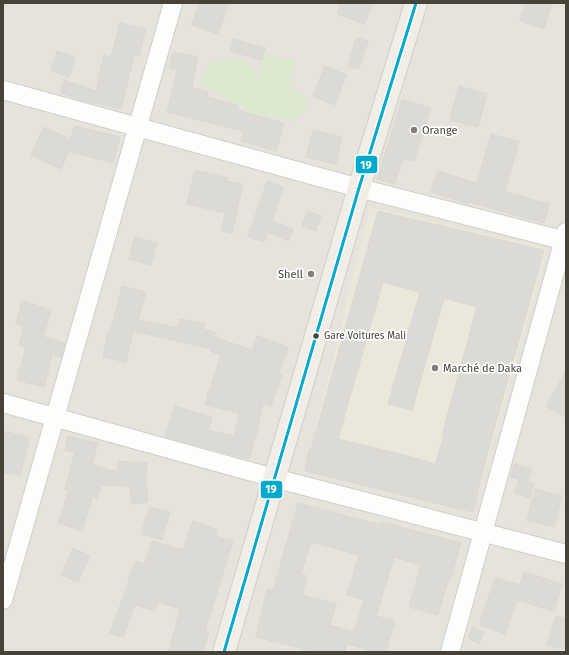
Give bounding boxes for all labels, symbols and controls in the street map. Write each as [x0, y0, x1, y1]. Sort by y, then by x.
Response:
place label: Orange [422, 124, 457, 137]
marker: Orange [409, 125, 419, 135]
line badge: 19 [355, 155, 378, 174]
text: 19 [360, 159, 372, 172]
place label: Shell [278, 268, 303, 281]
marker: Shell [306, 269, 316, 279]
place label: Gare Voitures Mali [324, 330, 406, 342]
marker: Gare Voitures Mali [311, 331, 321, 341]
place label: Marché de Daka [443, 362, 522, 375]
marker: Marché de Daka [430, 363, 440, 373]
line badge: 19 [260, 480, 283, 499]
text: 19 [265, 483, 277, 496]

